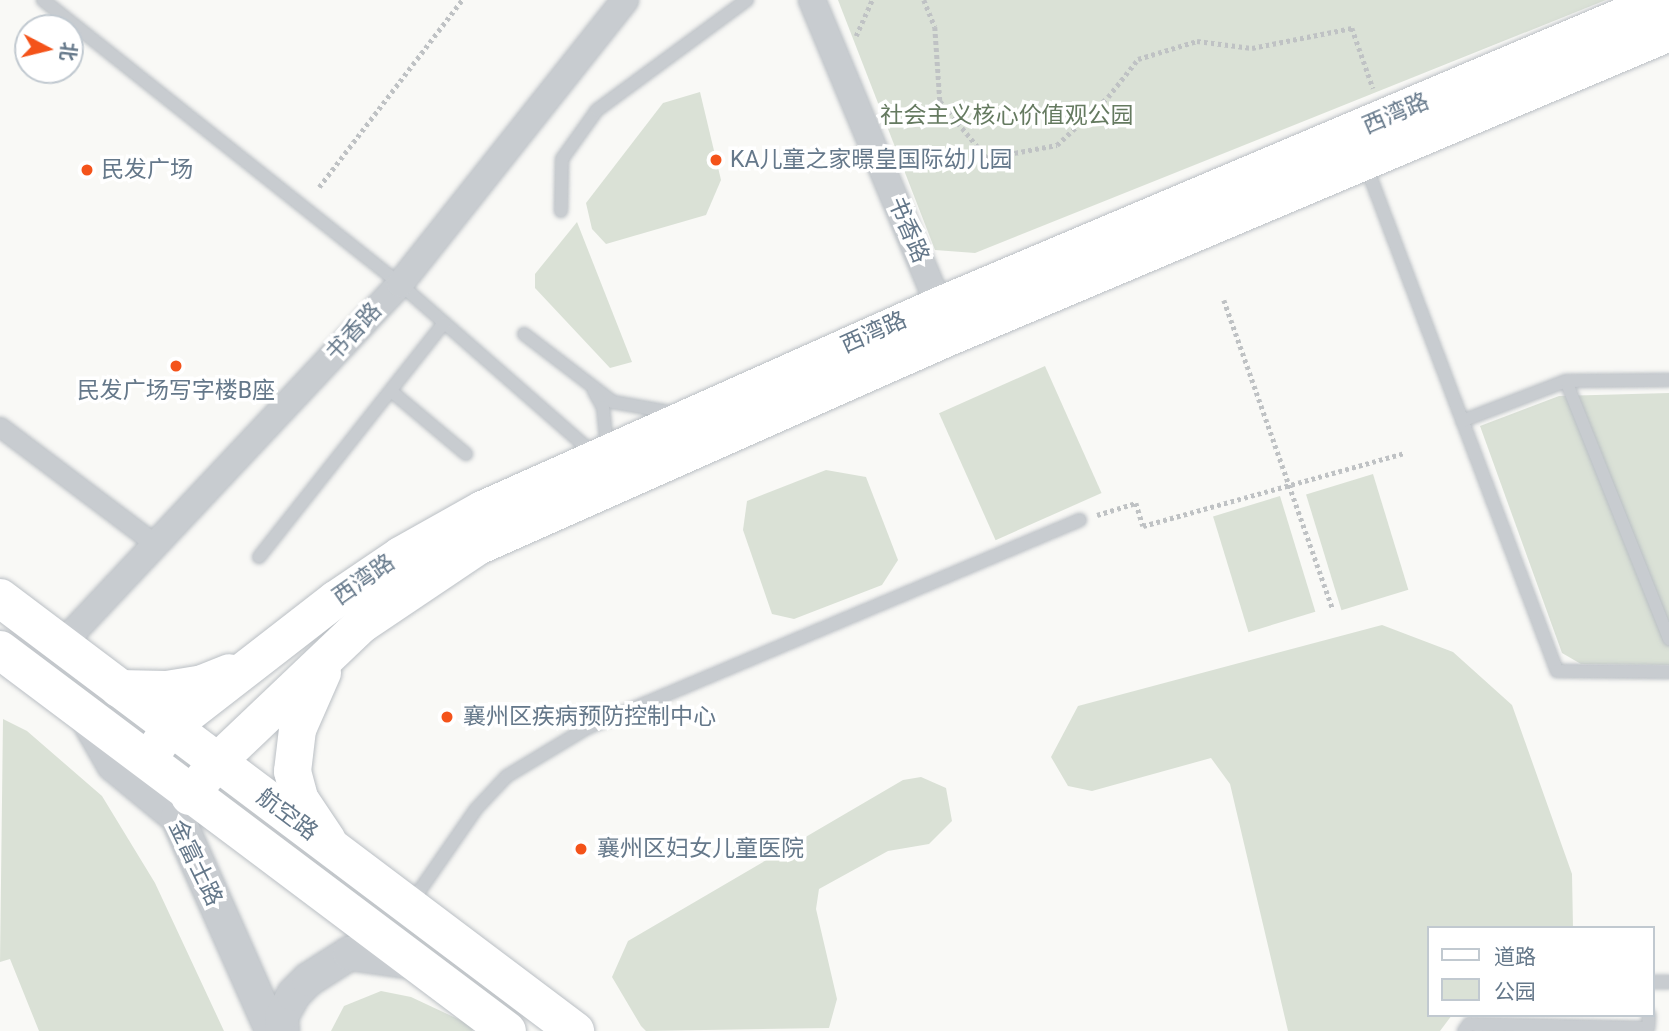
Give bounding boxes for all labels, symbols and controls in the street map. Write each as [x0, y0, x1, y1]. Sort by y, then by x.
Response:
north arrow [14, 14, 84, 84]
text: 北 [56, 41, 81, 62]
street label: 西湾路 [1359, 88, 1433, 140]
park label: 社会主义核心价值观公园 [881, 102, 1133, 130]
place label: KA儿童之家暻皇国际幼儿园 [730, 146, 1012, 174]
marker: KA儿童之家暻皇国际幼儿园 [708, 152, 724, 168]
place label: 民发广场 [101, 156, 193, 184]
marker: 民发广场 [79, 162, 95, 178]
street label: 书香路 [882, 193, 934, 267]
street label: 书香路 [320, 297, 388, 367]
street label: 西湾路 [837, 306, 911, 360]
marker: 民发广场写字楼B座 [168, 358, 184, 374]
place label: 民发广场写字楼B座 [77, 377, 275, 405]
street label: 西湾路 [328, 549, 400, 611]
place label: 襄州区疾病预防控制中心 [463, 703, 716, 731]
marker: 襄州区疾病预防控制中心 [437, 707, 457, 727]
street label: 航空路 [251, 783, 323, 847]
street label: 金富士路 [162, 816, 228, 910]
place label: 襄州区妇女儿童医院 [597, 835, 804, 863]
marker: 襄州区妇女儿童医院 [571, 839, 591, 859]
legend [1428, 926, 1655, 1017]
text: 道路 [1494, 945, 1536, 969]
text: 公园 [1494, 980, 1536, 1004]

